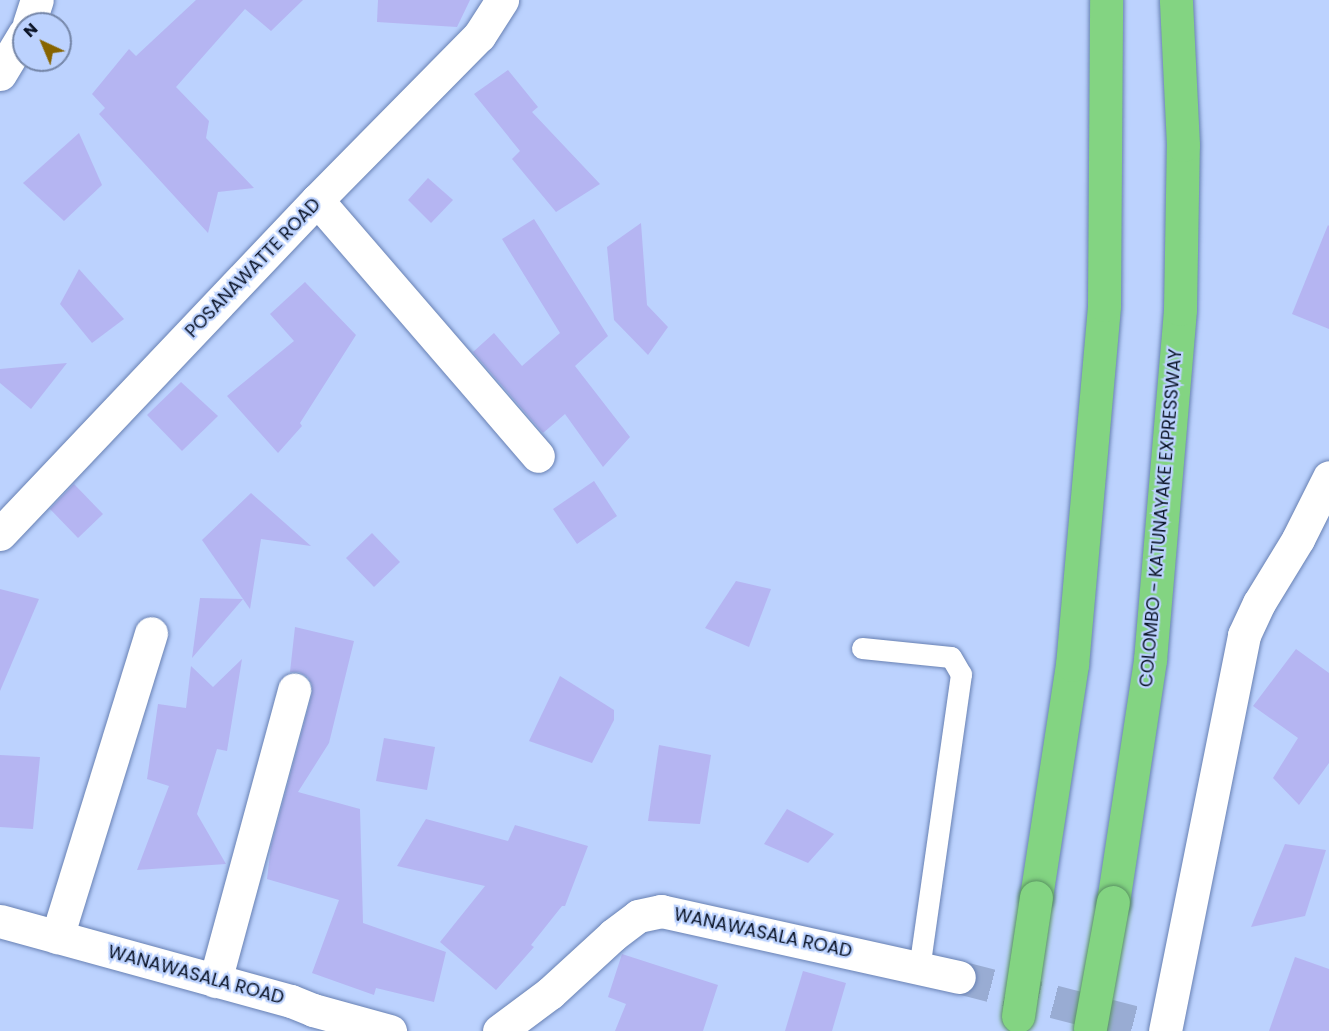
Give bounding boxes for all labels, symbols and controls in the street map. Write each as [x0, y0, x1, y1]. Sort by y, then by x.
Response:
north arrow [12, 12, 72, 72]
text: N [18, 18, 43, 43]
street label: POSANAWATTE ROAD [181, 194, 325, 342]
street label: COLOMBO - KATUNAYAKE EXPRESSWAY [1135, 348, 1187, 688]
street label: WANAWASALA ROAD [672, 904, 854, 962]
street label: WANAWASALA ROAD [106, 941, 286, 1009]

